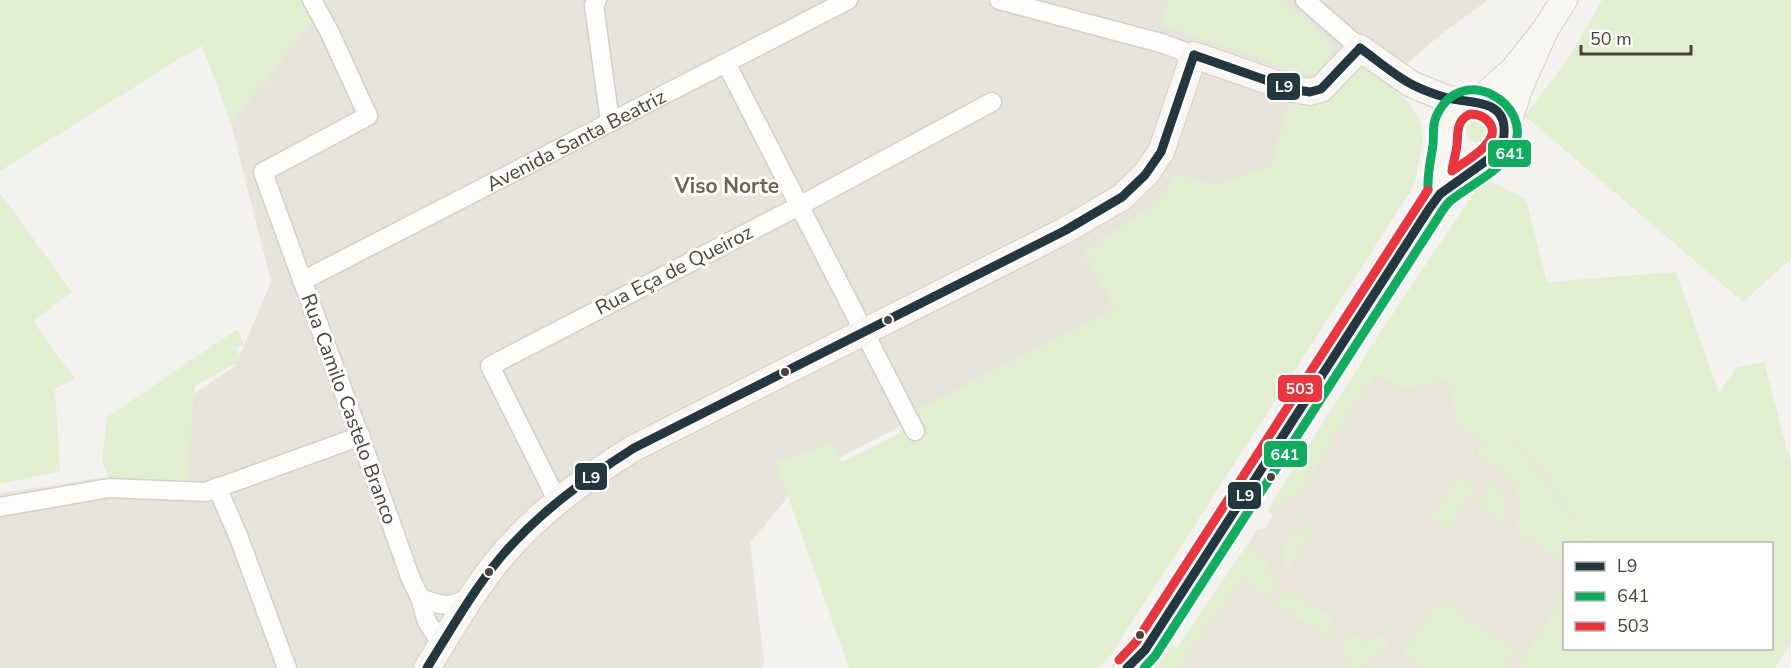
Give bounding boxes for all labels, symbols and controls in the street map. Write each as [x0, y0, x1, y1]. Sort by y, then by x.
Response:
scale bar [1581, 18, 1690, 56]
text: 50 m [1590, 27, 1632, 51]
line badge: L9 [1266, 72, 1301, 101]
text: L9 [1275, 76, 1293, 98]
street label: Avenida Santa Beatriz [482, 83, 670, 197]
line badge: 641 [1487, 139, 1532, 168]
text: 641 [1496, 143, 1524, 165]
district label: Viso Norte [674, 172, 779, 200]
street label: Rua Eça de Queiroz [591, 219, 757, 321]
street label: Rua Camilo Castelo Branco [295, 290, 403, 528]
unlabelled marker [882, 314, 894, 326]
unlabelled marker [779, 366, 791, 378]
line badge: 503 [1277, 374, 1323, 403]
text: 503 [1286, 378, 1314, 400]
line badge: 641 [1263, 440, 1308, 468]
text: 641 [1271, 444, 1299, 466]
line badge: L9 [574, 462, 608, 491]
text: L9 [582, 467, 600, 489]
unlabelled marker [1265, 471, 1277, 483]
line badge: L9 [1227, 481, 1262, 510]
text: L9 [1236, 485, 1254, 507]
legend [1563, 542, 1773, 650]
text: L9 [1617, 554, 1638, 578]
unlabelled marker [483, 566, 495, 578]
text: 641 [1617, 584, 1649, 608]
text: 503 [1617, 614, 1649, 638]
unlabelled marker [1134, 629, 1146, 641]

